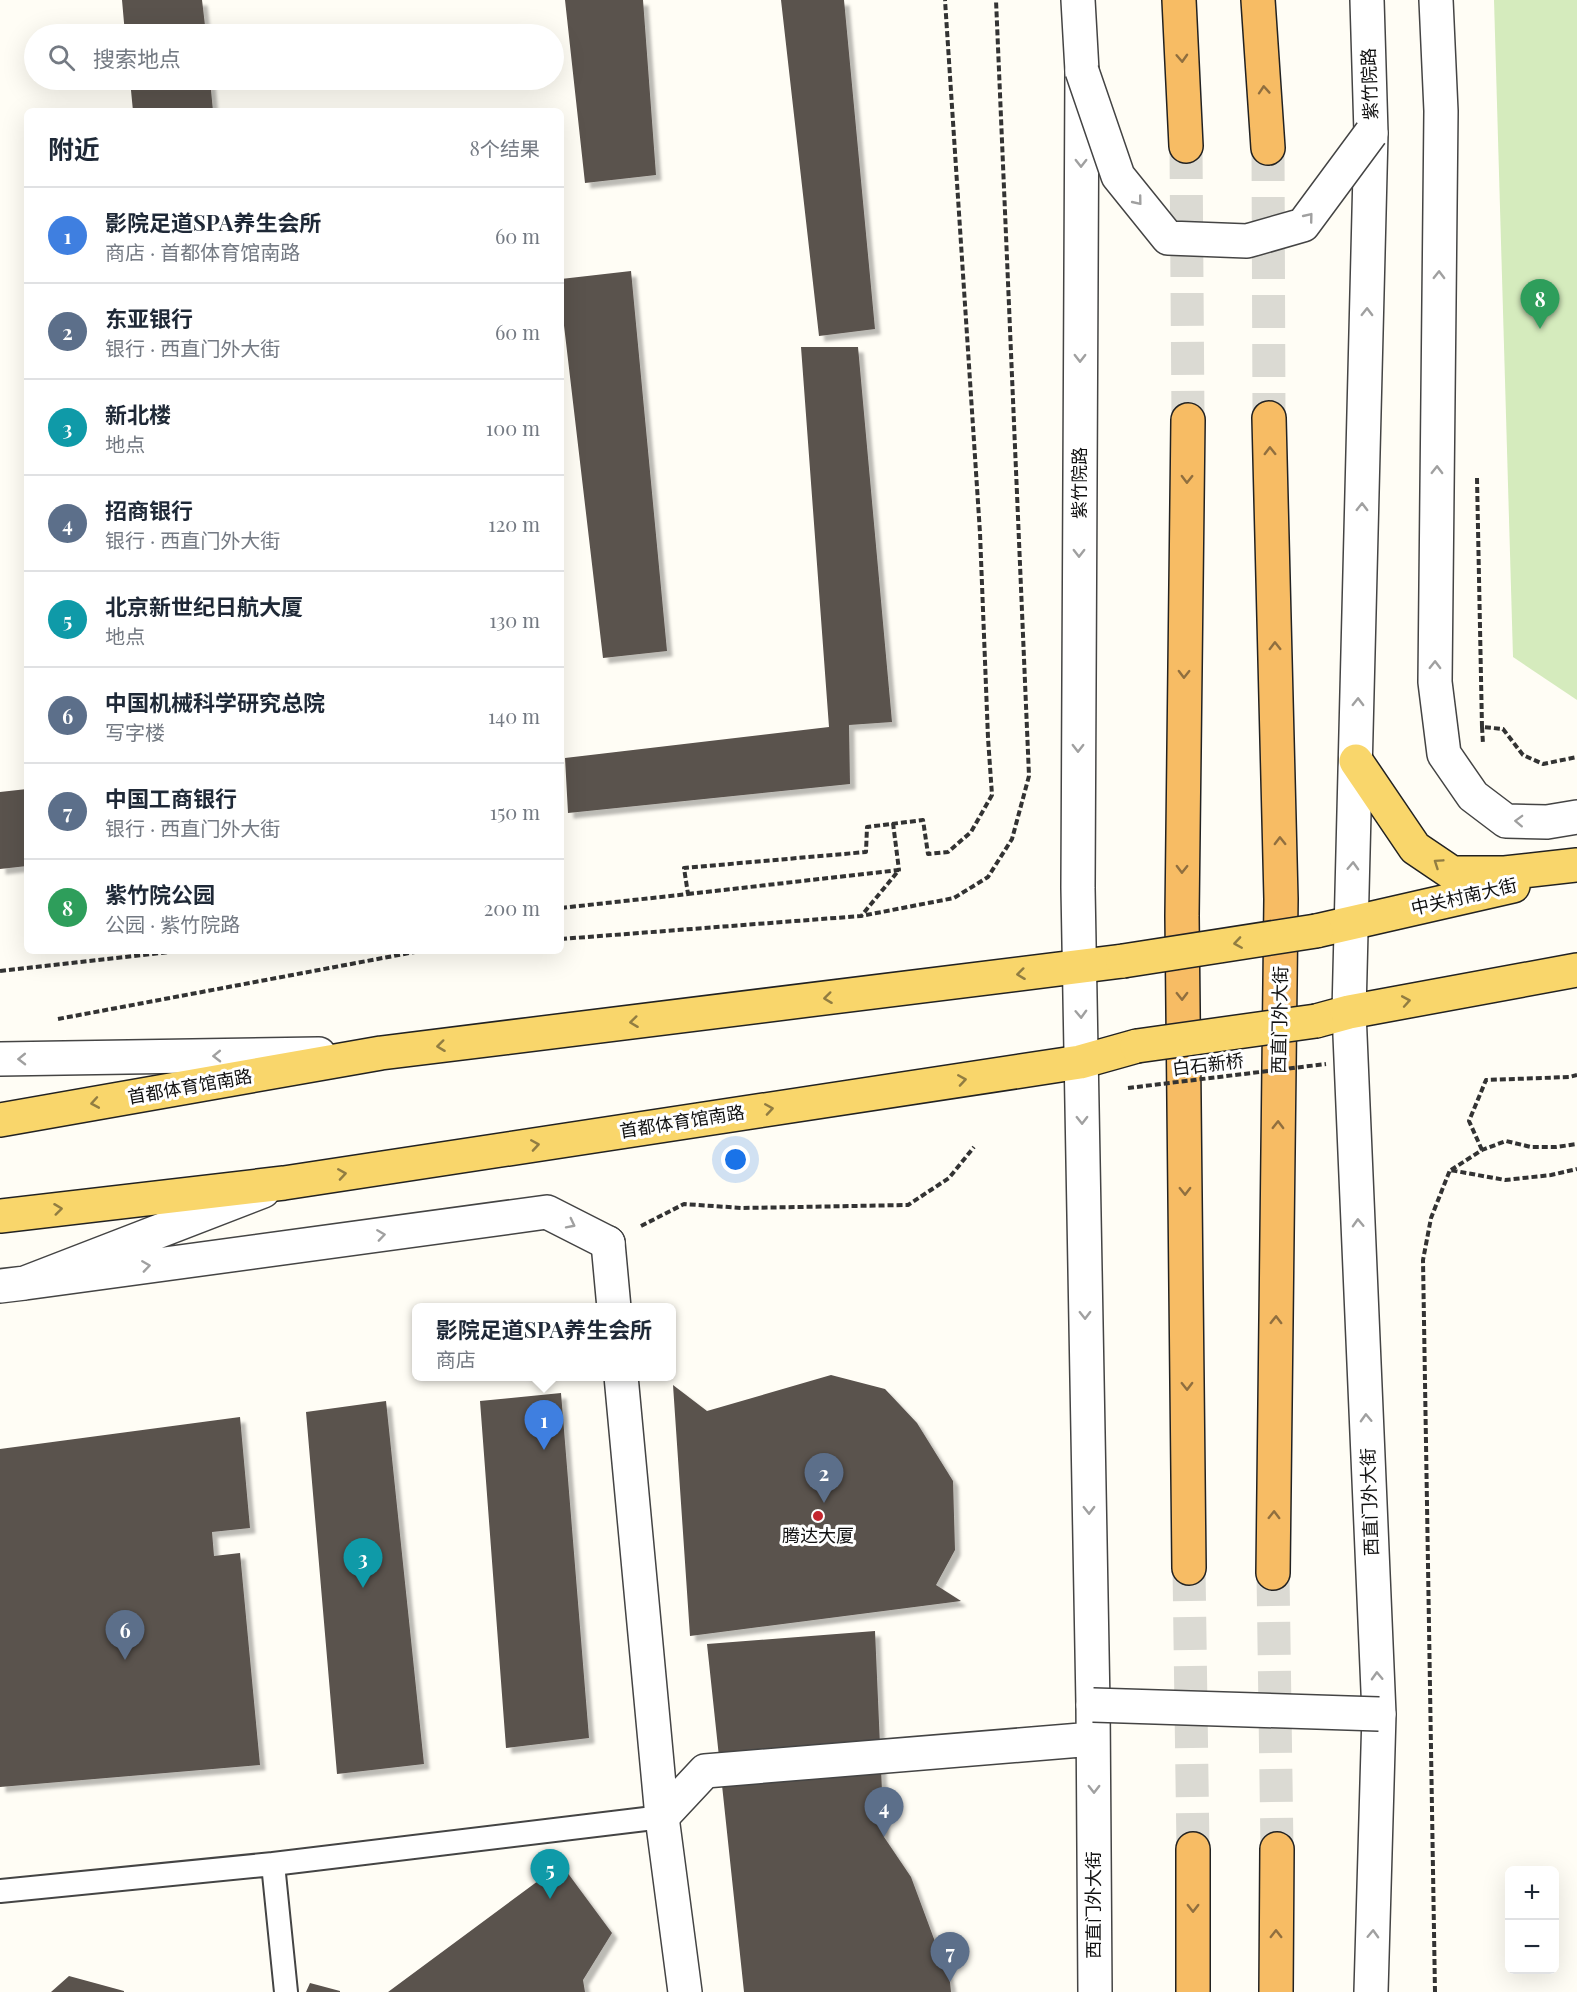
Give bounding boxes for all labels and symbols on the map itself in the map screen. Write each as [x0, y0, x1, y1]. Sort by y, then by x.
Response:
street label: 紫竹院路 [1356, 48, 1382, 120]
one-way arrow [1175, 54, 1188, 63]
one-way arrow [1257, 85, 1270, 94]
one-way arrow [1075, 159, 1087, 168]
one-way arrow [1130, 194, 1141, 205]
one-way arrow [1301, 213, 1312, 224]
one-way arrow [1433, 271, 1445, 280]
pin: 8 [1520, 280, 1560, 329]
one-way arrow [1361, 308, 1373, 317]
one-way arrow [1074, 354, 1086, 363]
one-way arrow [1263, 446, 1276, 455]
street label: 紫竹院路 [1067, 447, 1091, 519]
one-way arrow [1431, 466, 1443, 475]
one-way arrow [1181, 474, 1193, 483]
one-way arrow [1356, 503, 1369, 512]
one-way arrow [1073, 549, 1085, 558]
one-way arrow [1268, 641, 1281, 650]
one-way arrow [1429, 661, 1441, 670]
one-way arrow [1178, 669, 1191, 678]
one-way arrow [1352, 698, 1364, 707]
one-way arrow [1072, 744, 1084, 753]
one-way arrow [1515, 815, 1524, 828]
one-way arrow [1273, 836, 1286, 845]
one-way arrow [1434, 859, 1445, 870]
one-way arrow [1346, 861, 1359, 870]
one-way arrow [1176, 864, 1188, 873]
street label: 中关村南大街 [1408, 872, 1519, 920]
one-way arrow [1233, 937, 1242, 949]
street label: 西直门外大街 [1266, 966, 1292, 1074]
one-way arrow [1017, 967, 1026, 979]
one-way arrow [823, 991, 832, 1003]
one-way arrow [1176, 991, 1189, 1000]
one-way arrow [1401, 995, 1411, 1008]
one-way arrow [1075, 1010, 1087, 1019]
one-way arrow [630, 1015, 639, 1028]
one-way arrow [436, 1039, 445, 1052]
street label: 白石新桥 [1171, 1048, 1245, 1080]
one-way arrow [213, 1050, 222, 1062]
one-way arrow [18, 1053, 27, 1065]
street label: 首都体育馆南路 [126, 1063, 254, 1109]
one-way arrow [957, 1074, 967, 1086]
one-way arrow [91, 1096, 101, 1109]
street label: 首都体育馆南路 [618, 1099, 746, 1143]
one-way arrow [765, 1104, 774, 1116]
one-way arrow [1075, 1116, 1088, 1125]
one-way arrow [1272, 1120, 1285, 1129]
one-way arrow [530, 1139, 540, 1151]
your location [721, 1145, 750, 1174]
one-way arrow [338, 1169, 347, 1181]
one-way arrow [1179, 1186, 1191, 1195]
one-way arrow [54, 1204, 63, 1216]
one-way arrow [565, 1217, 575, 1228]
one-way arrow [1351, 1219, 1364, 1228]
one-way arrow [376, 1229, 385, 1241]
one-way arrow [141, 1261, 150, 1273]
one-way arrow [1079, 1311, 1092, 1320]
one-way arrow [1270, 1315, 1282, 1324]
one-way arrow [1181, 1381, 1193, 1390]
pin: 1 [524, 1400, 564, 1450]
one-way arrow [1360, 1413, 1373, 1422]
street label: 西直门外大街 [1355, 1448, 1383, 1556]
pin: 2 [804, 1454, 844, 1503]
one-way arrow [1083, 1506, 1095, 1515]
marker: 腾达大厦 [811, 1509, 825, 1523]
one-way arrow [1268, 1510, 1280, 1519]
place label: 腾达大厦 [782, 1523, 854, 1547]
pin: 3 [344, 1538, 382, 1588]
pin: 6 [106, 1610, 144, 1660]
one-way arrow [1371, 1671, 1384, 1680]
one-way arrow [1088, 1785, 1100, 1794]
pin: 4 [864, 1788, 904, 1837]
pin: 5 [530, 1850, 570, 1899]
street label: 西直门外大街 [1081, 1851, 1105, 1959]
one-way arrow [1187, 1903, 1199, 1912]
one-way arrow [1270, 1929, 1282, 1938]
one-way arrow [1366, 1929, 1379, 1938]
pin: 7 [930, 1932, 970, 1982]

